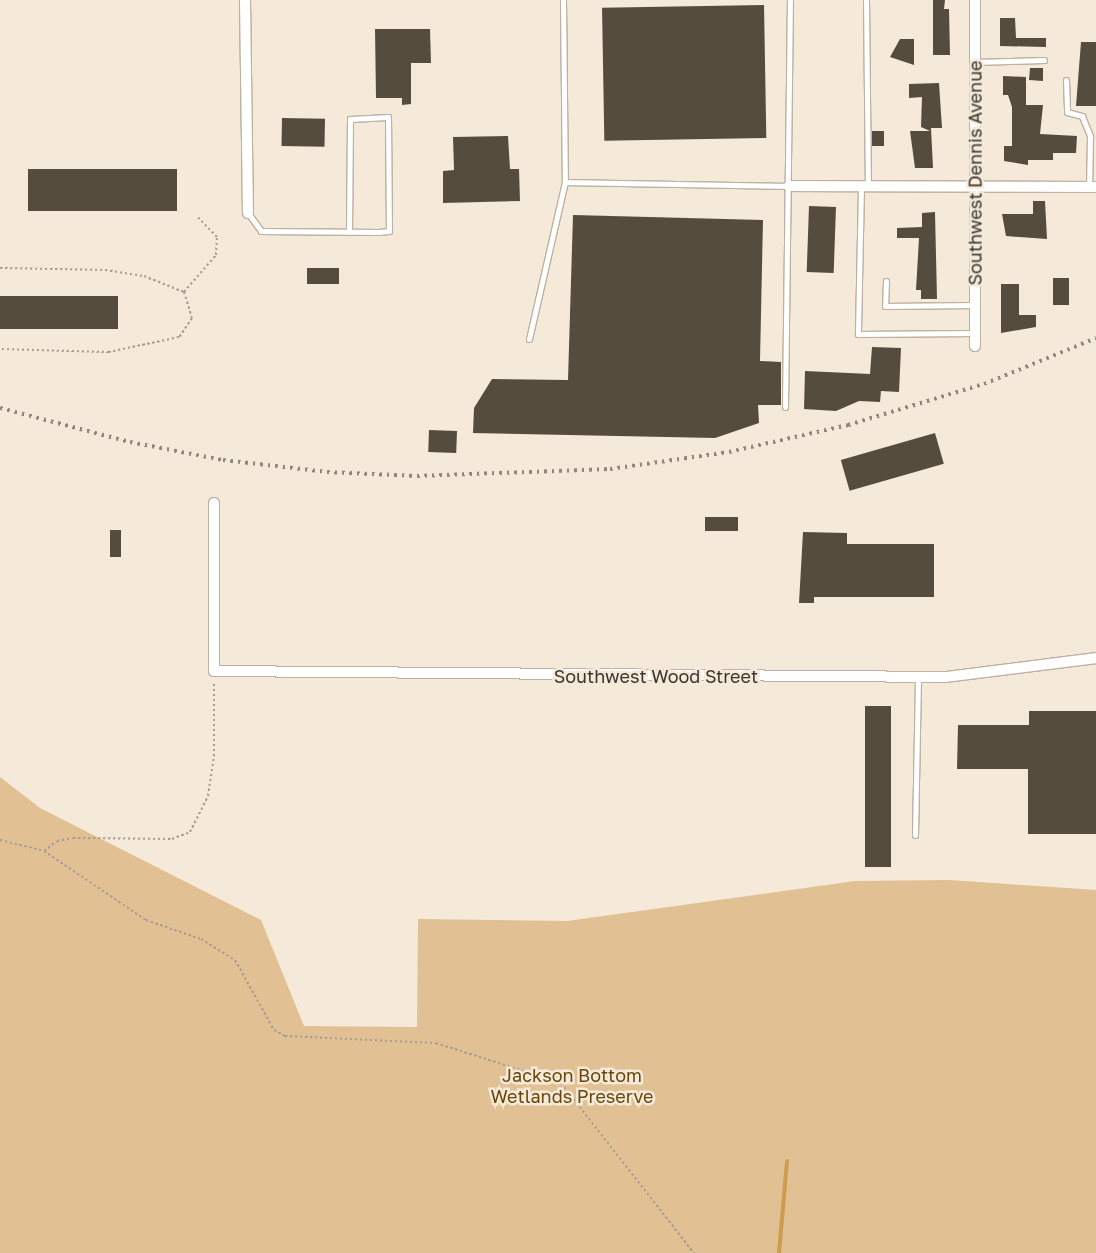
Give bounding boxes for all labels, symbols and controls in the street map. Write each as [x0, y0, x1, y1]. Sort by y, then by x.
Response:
street label: Southwest Dennis Avenue [964, 61, 986, 285]
street label: Southwest Wood Street [554, 665, 758, 687]
park label: Jackson Bottom Wetlands Preserve [490, 1065, 654, 1108]

